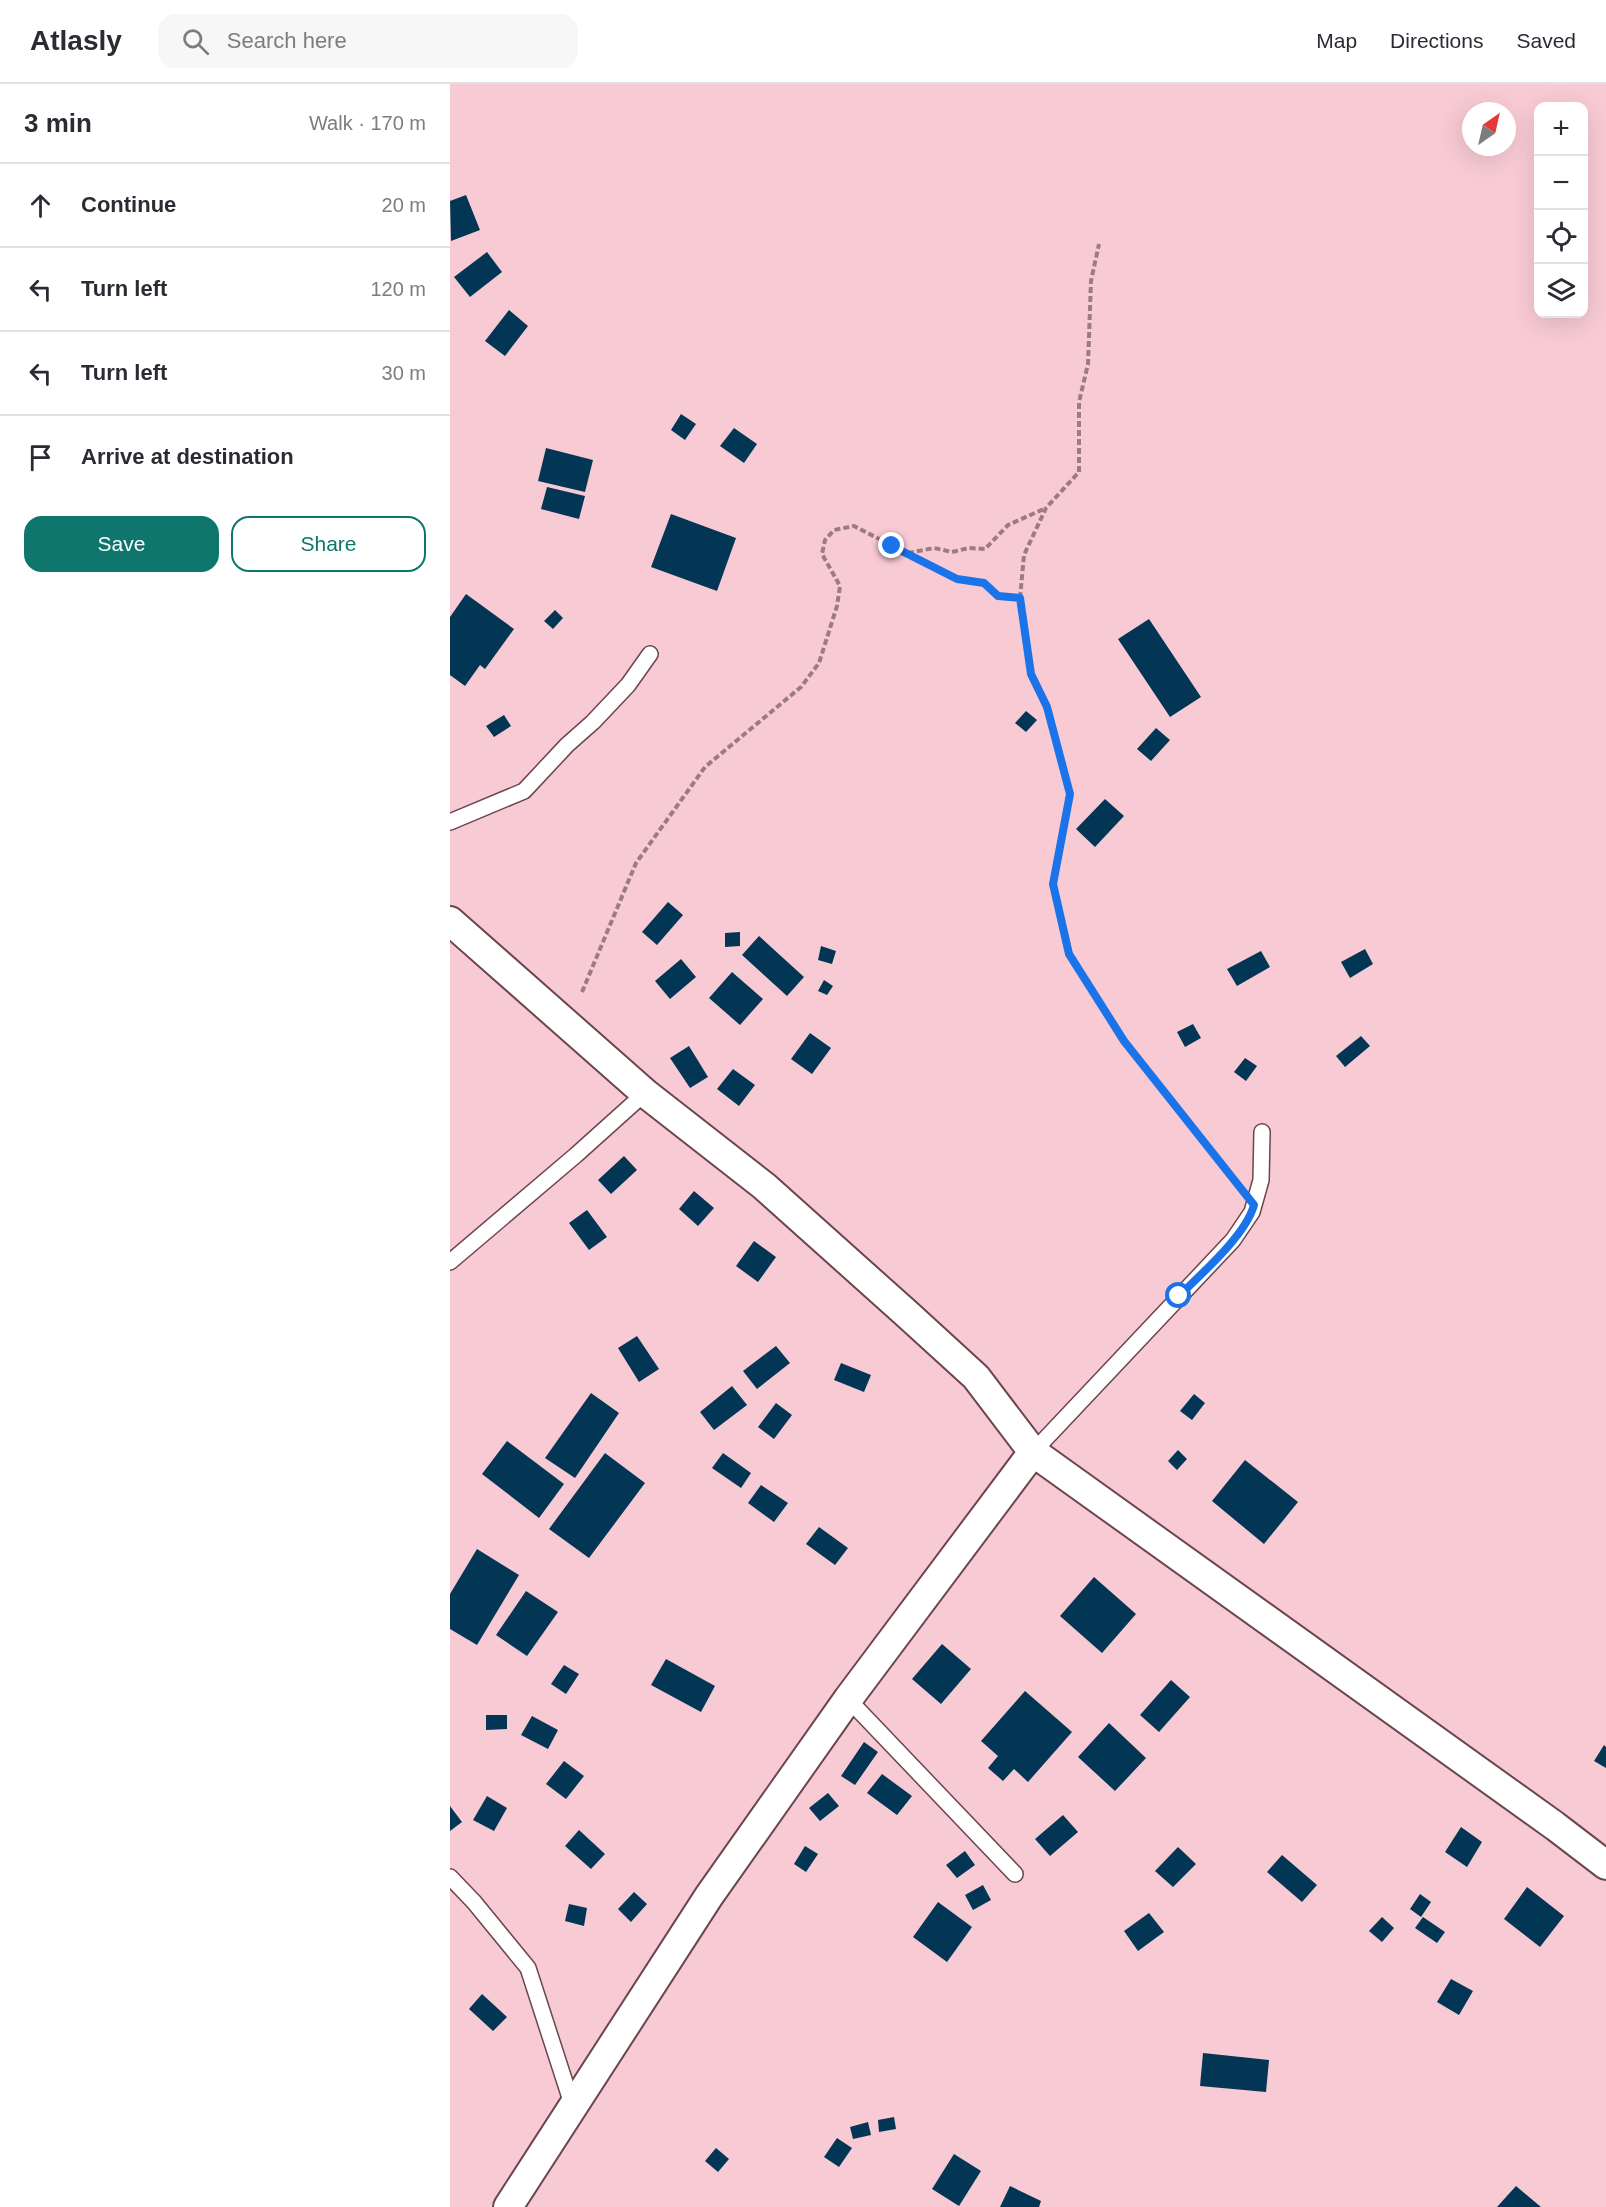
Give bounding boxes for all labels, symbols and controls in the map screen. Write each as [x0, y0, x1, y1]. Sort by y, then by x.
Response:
search box [158, 14, 578, 68]
text: Atlasly [30, 25, 122, 56]
icon: search [179, 25, 212, 58]
text: Search here [227, 28, 347, 53]
text: Map [1316, 29, 1357, 52]
text: Directions [1390, 29, 1483, 52]
text: Saved [1516, 29, 1576, 52]
north arrow [1462, 102, 1516, 156]
map controls [1534, 102, 1588, 318]
button: + [1534, 102, 1588, 156]
text: 3 min [24, 108, 92, 138]
text: Walk · 170 m [309, 112, 426, 134]
button: − [1534, 156, 1588, 210]
icon: ahead [24, 189, 57, 222]
text: Continue [81, 192, 176, 217]
text: 20 m [382, 194, 426, 216]
button: locate [1534, 210, 1588, 264]
button: layers [1534, 264, 1588, 318]
icon: left [24, 273, 57, 306]
text: Turn left [81, 276, 167, 301]
text: 120 m [370, 278, 426, 300]
icon: left [24, 357, 57, 390]
text: Turn left [81, 360, 167, 385]
text: 30 m [382, 362, 426, 384]
icon: arrive [24, 441, 57, 474]
text: Arrive at destination [81, 444, 294, 469]
button: Save [24, 516, 219, 572]
button: Share [231, 516, 426, 572]
route end [878, 532, 904, 558]
route start [1165, 1282, 1191, 1308]

